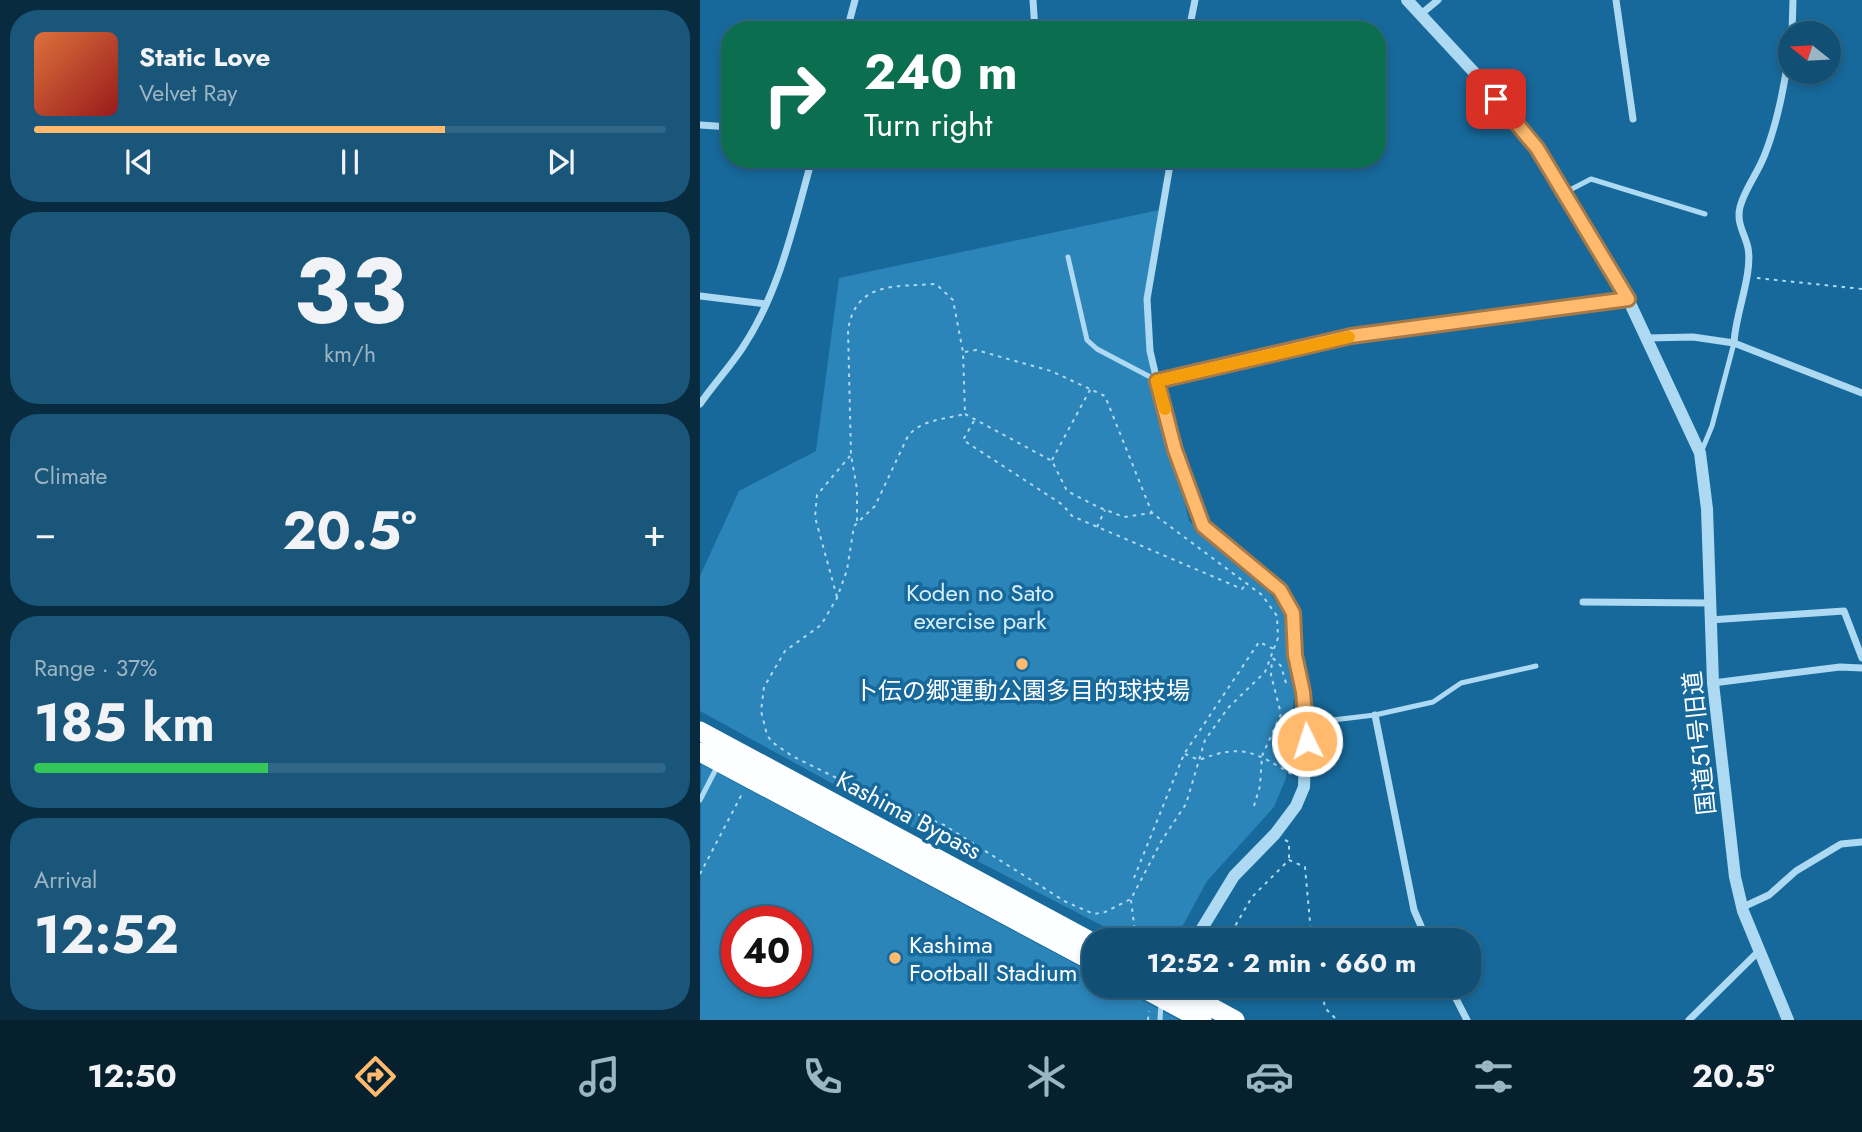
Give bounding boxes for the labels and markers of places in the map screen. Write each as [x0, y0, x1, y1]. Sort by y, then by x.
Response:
pin [1466, 69, 1526, 129]
marker: 卜伝の郷運動公園多目的球技場 [1014, 656, 1030, 672]
place label: 卜伝の郷運動公園多目的球技場 [854, 673, 1190, 708]
place label: Kashima Football Stadium [909, 927, 1077, 990]
marker: Kashima Football Stadium [887, 950, 903, 966]

